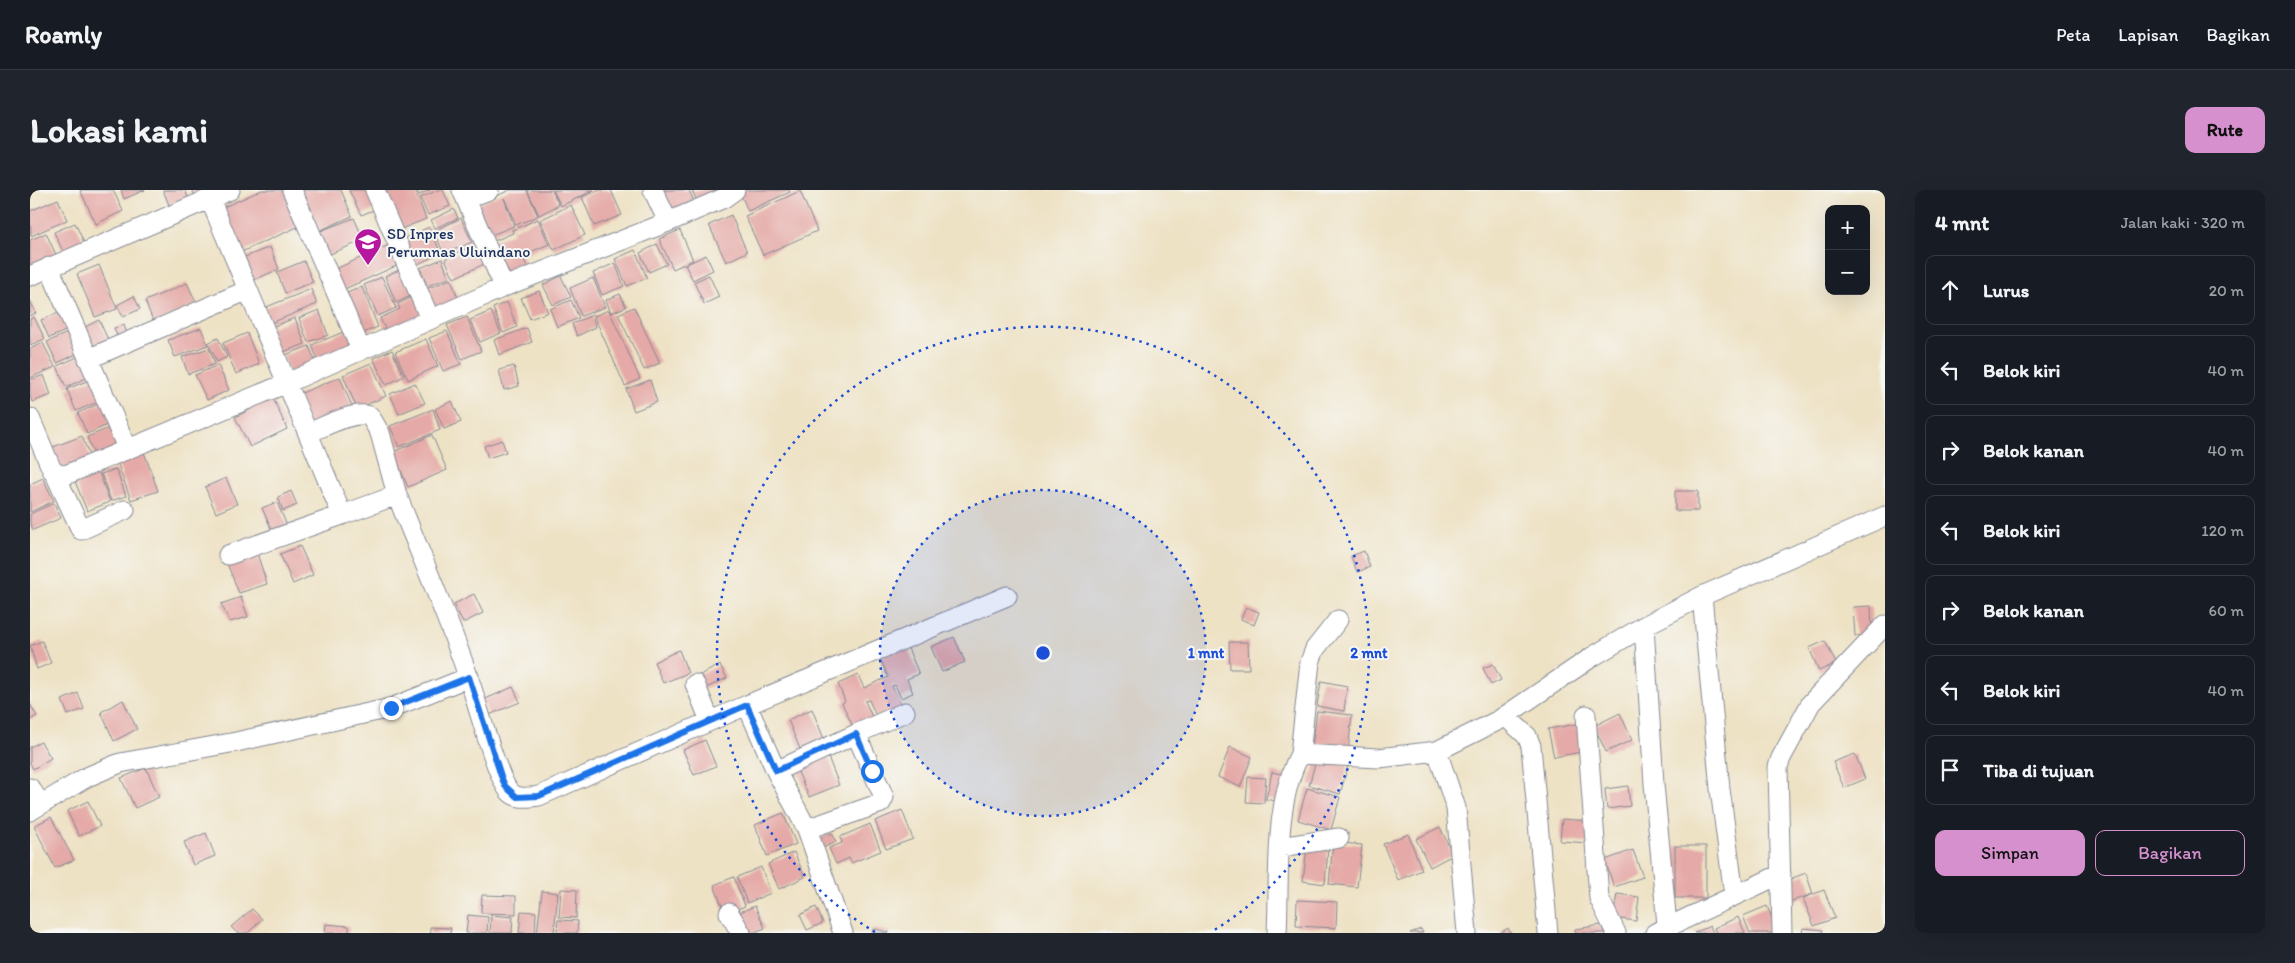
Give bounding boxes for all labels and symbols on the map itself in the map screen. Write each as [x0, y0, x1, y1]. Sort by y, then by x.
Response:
place label: SD Inpres Perumnas Uluindano [387, 224, 530, 261]
school or university icon: SD Inpres Perumnas Uluindano [353, 227, 383, 266]
centre of rings [1034, 644, 1052, 662]
text: 1 mnt [1188, 644, 1225, 662]
text: 2 mnt [1350, 644, 1388, 662]
route end [380, 697, 403, 720]
route start [861, 760, 884, 783]

